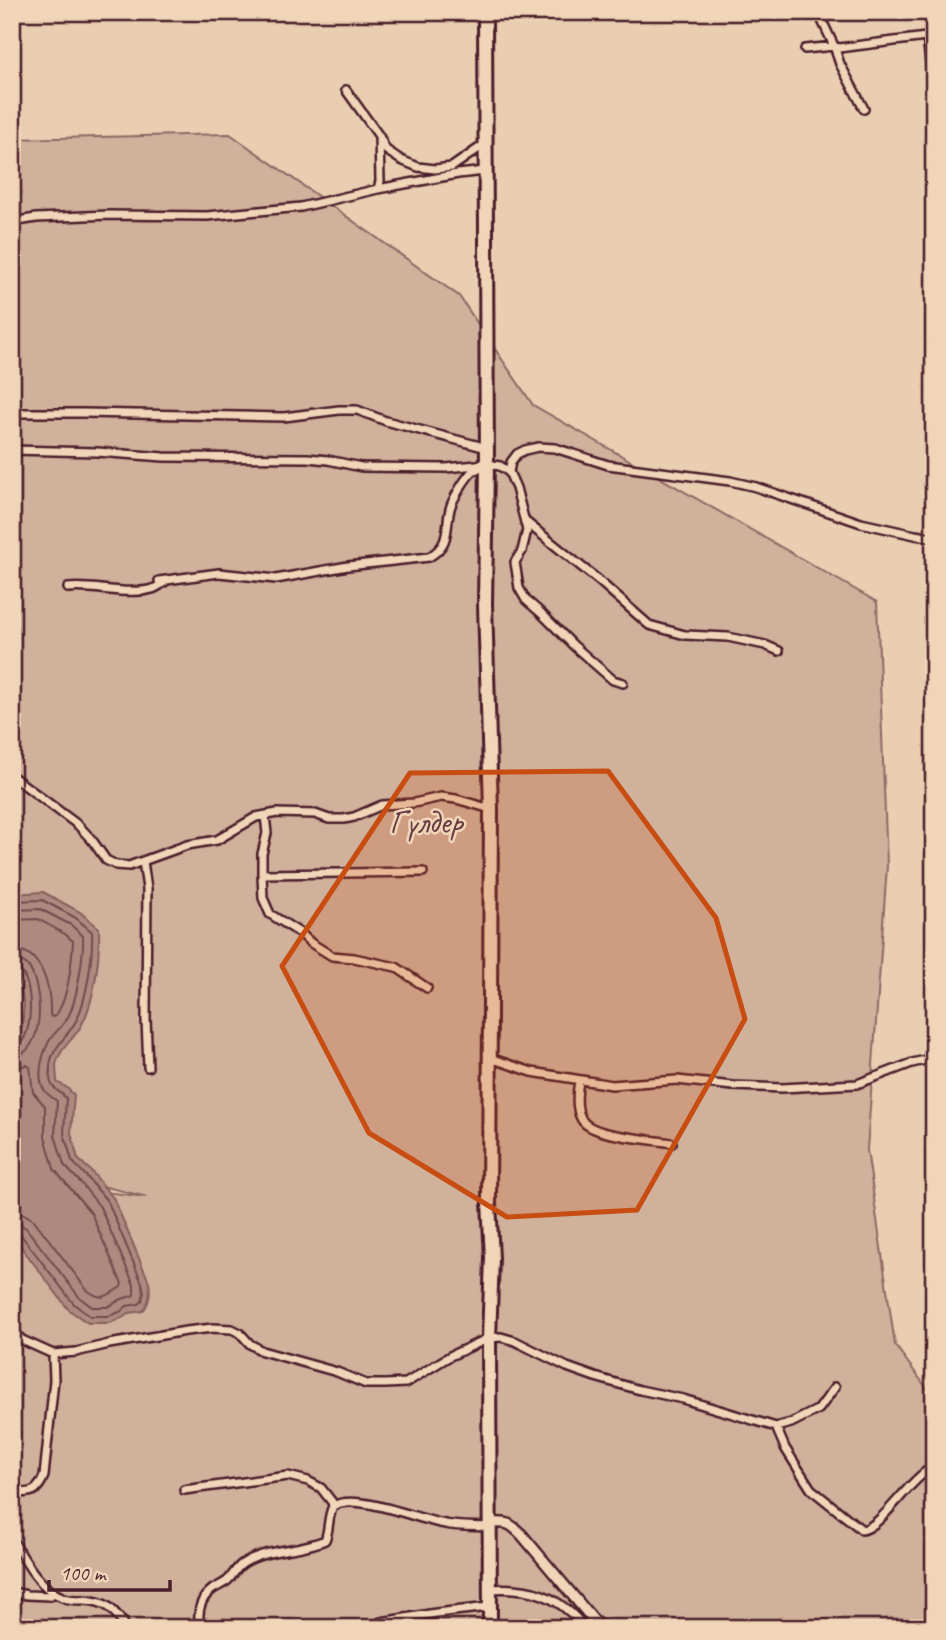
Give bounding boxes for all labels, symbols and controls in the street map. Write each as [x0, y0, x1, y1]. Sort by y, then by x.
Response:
park label: Гүлдер [390, 801, 465, 843]
scale bar [49, 1549, 170, 1593]
text: 100 m [60, 1560, 107, 1586]

